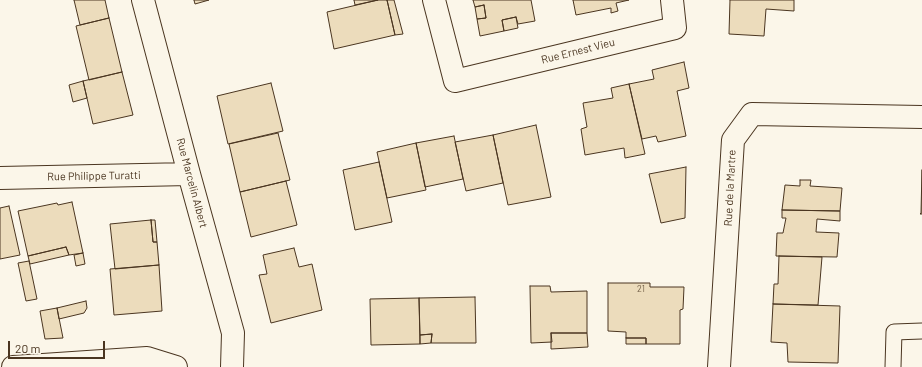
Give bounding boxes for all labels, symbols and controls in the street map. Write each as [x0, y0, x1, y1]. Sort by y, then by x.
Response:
street label: Rue Ernest Vieu [540, 35, 616, 67]
street label: Rue Marcelin Albert [174, 137, 210, 229]
street label: Rue de la Martre [721, 149, 739, 227]
street label: Rue Philippe Turatti [47, 169, 141, 183]
house number: 21 [637, 284, 645, 294]
scale bar [10, 333, 107, 359]
text: 20 m [15, 341, 41, 355]

